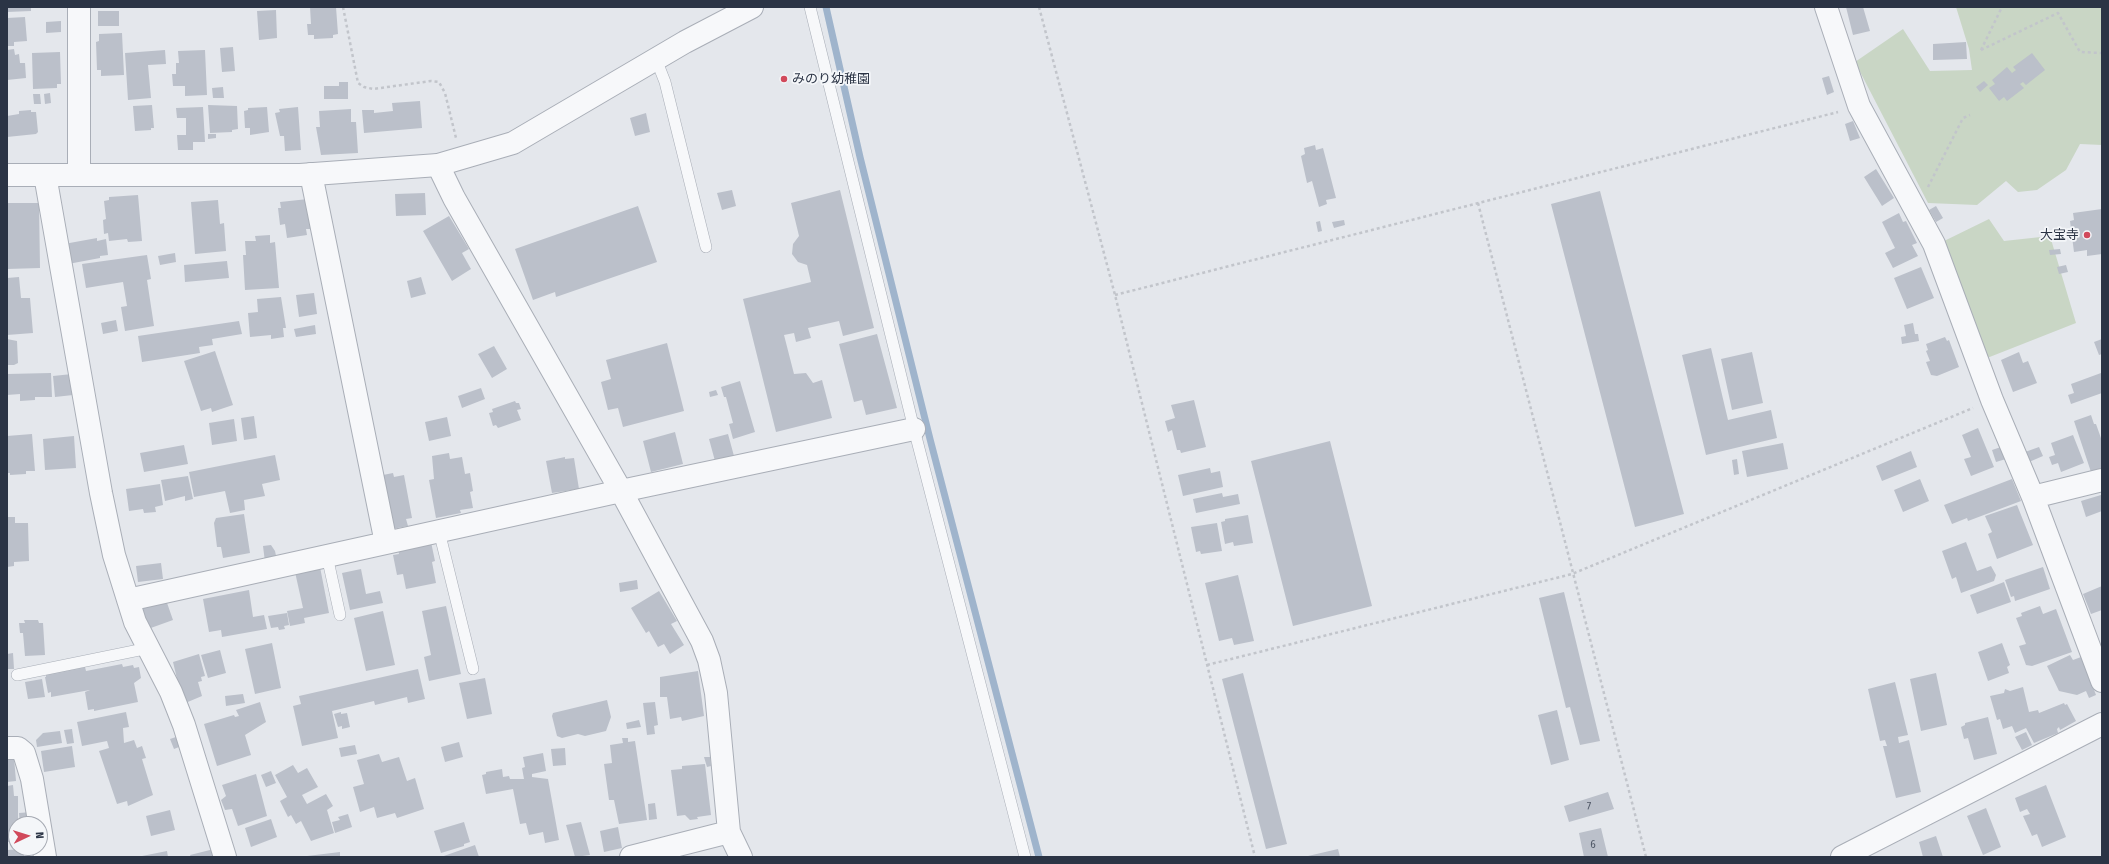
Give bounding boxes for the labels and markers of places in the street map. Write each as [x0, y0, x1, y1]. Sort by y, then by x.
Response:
place label: みのり幼稚園 [792, 71, 870, 87]
marker: みのり幼稚園 [779, 74, 789, 84]
place label: 大宝寺 [2040, 227, 2079, 243]
marker: 大宝寺 [2082, 230, 2092, 240]

